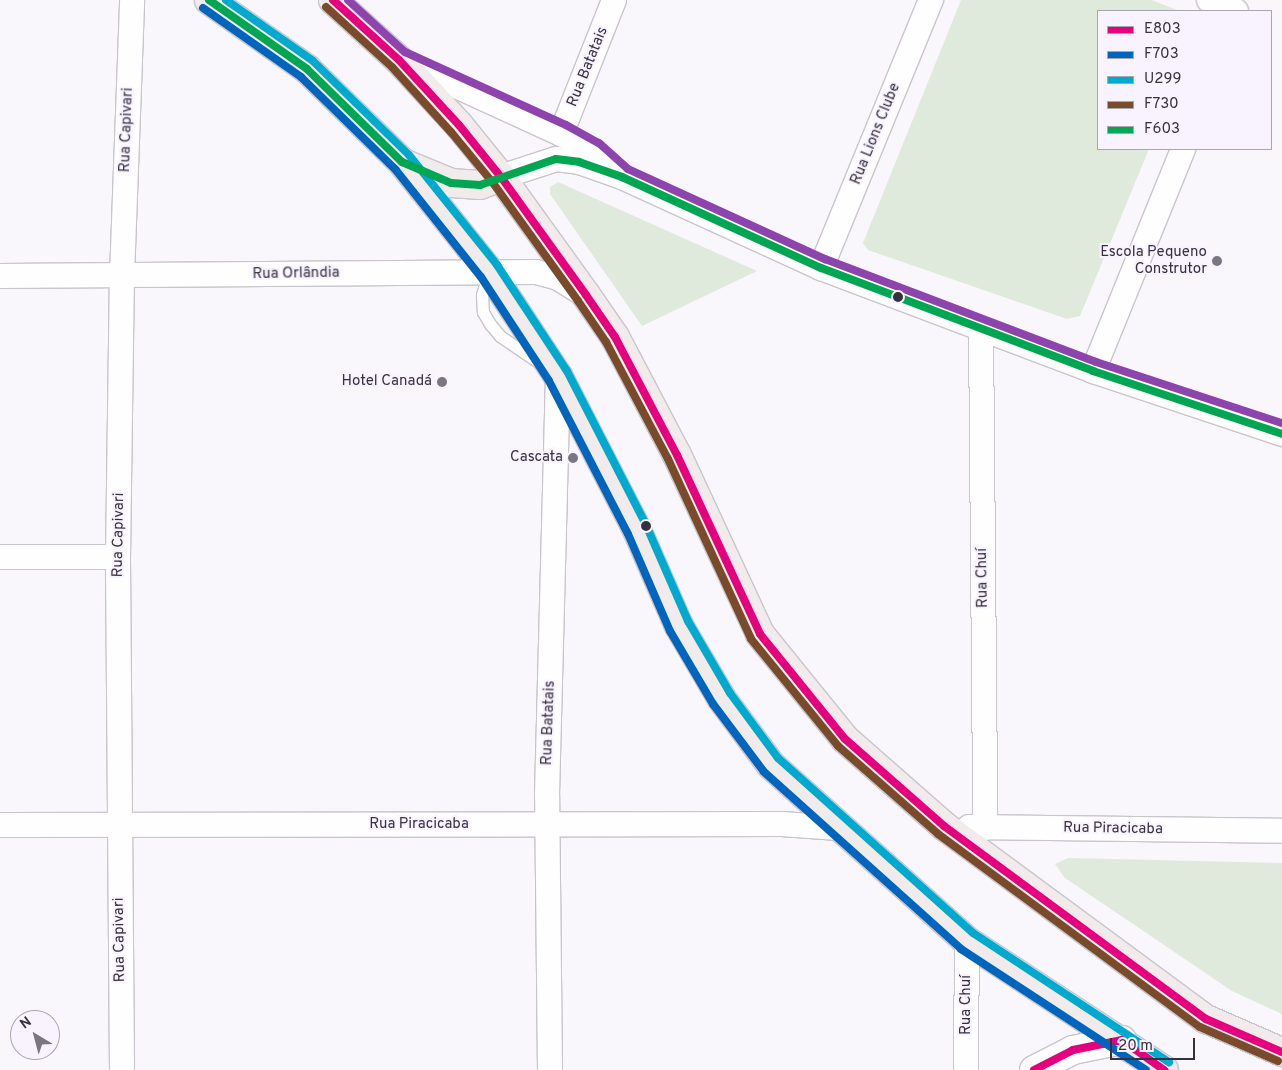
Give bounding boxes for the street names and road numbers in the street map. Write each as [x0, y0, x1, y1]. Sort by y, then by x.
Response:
street label: Rua Batatais [564, 24, 612, 110]
street label: Rua Lions Clube [847, 81, 905, 187]
street label: Rua Capivari [117, 87, 137, 173]
street label: Rua Orlândia [252, 264, 340, 284]
street label: Rua Capivari [109, 492, 129, 578]
street label: Rua Chuí [973, 548, 993, 608]
street label: Rua Batatais [539, 680, 559, 766]
street label: Rua Piracicaba [369, 816, 469, 834]
street label: Rua Piracicaba [1063, 819, 1163, 839]
street label: Rua Capivari [110, 897, 130, 983]
street label: Rua Chuí [958, 975, 976, 1035]

